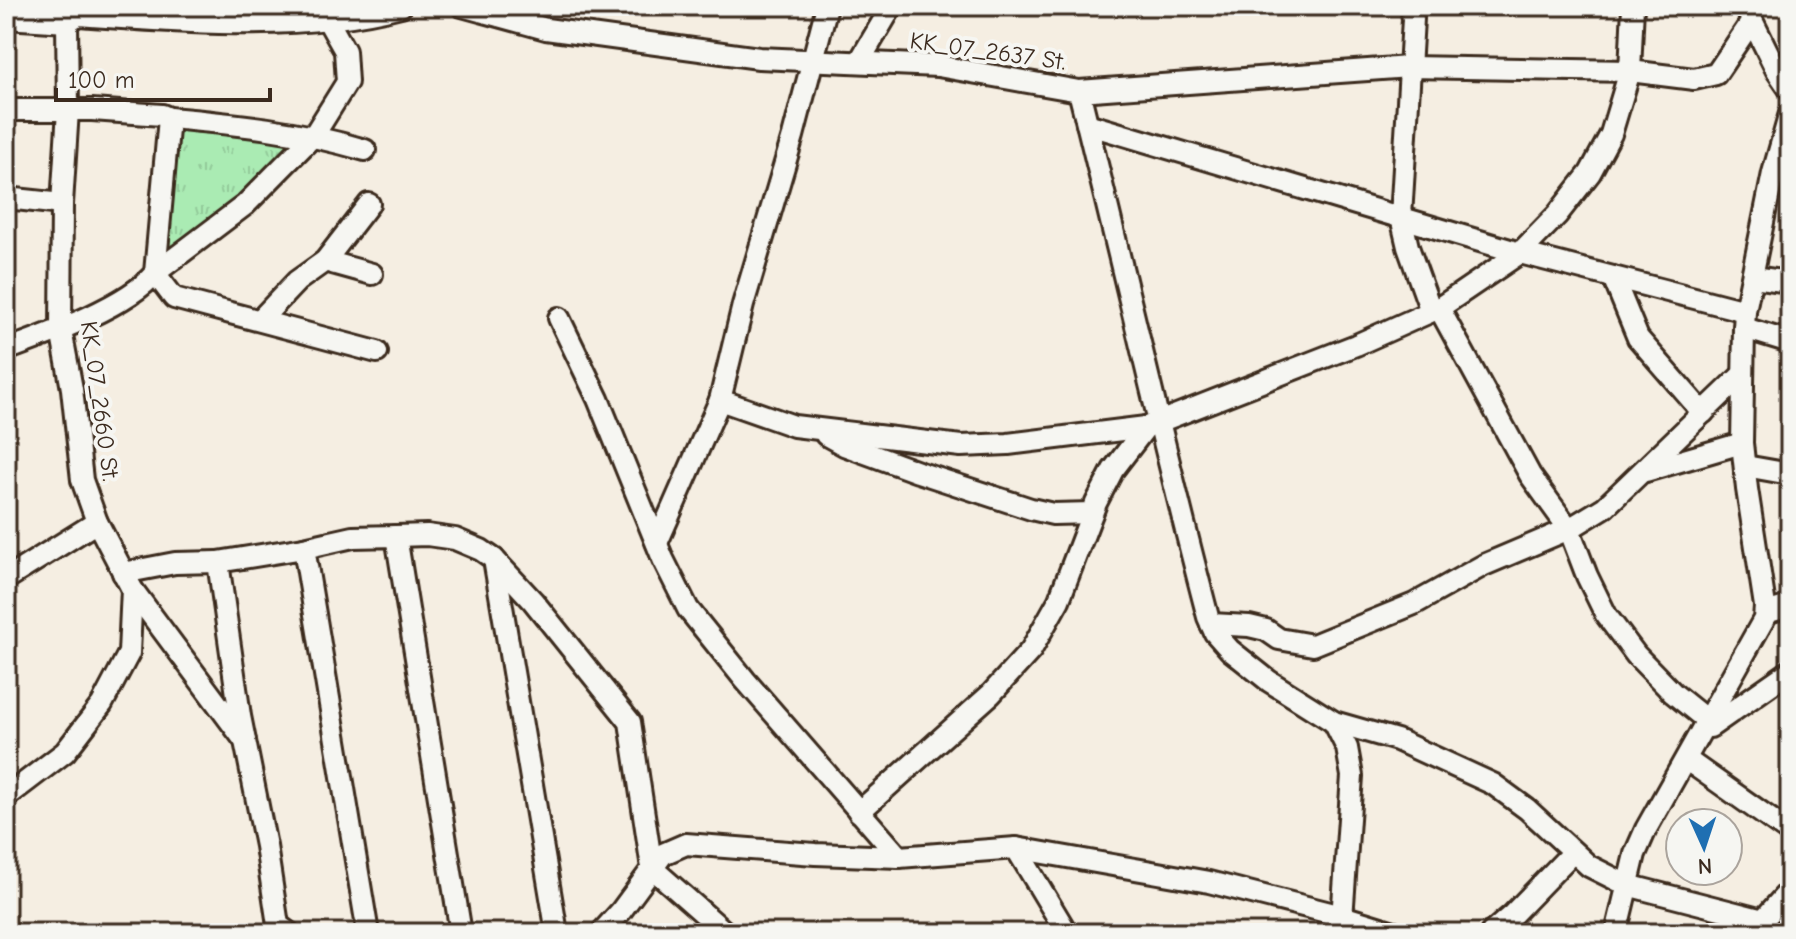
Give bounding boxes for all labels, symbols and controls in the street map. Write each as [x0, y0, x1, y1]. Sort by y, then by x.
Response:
street label: KK_07_2637 St. [908, 26, 1068, 76]
scale bar [56, 52, 270, 102]
text: 100 m [68, 66, 135, 94]
street label: KK_07_2660 St. [75, 319, 125, 483]
north arrow [1664, 807, 1744, 887]
text: N [1697, 853, 1713, 879]

